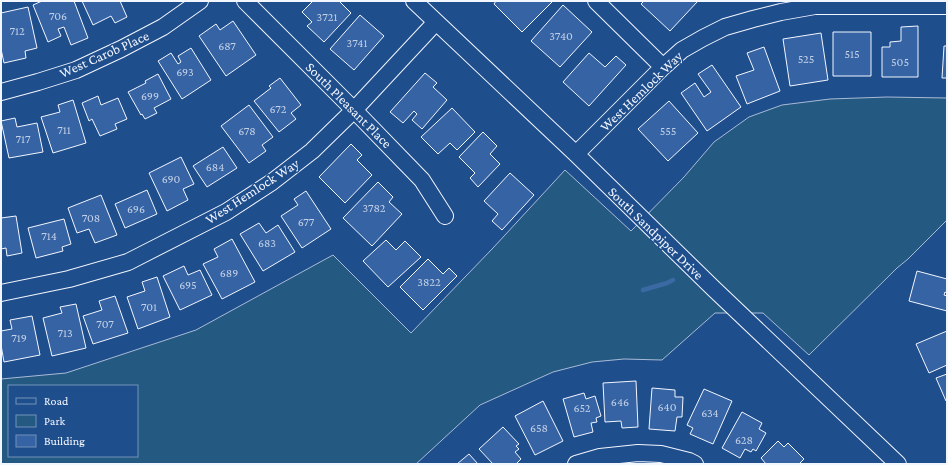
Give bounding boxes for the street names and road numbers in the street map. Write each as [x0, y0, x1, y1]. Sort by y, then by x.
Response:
street label: West Carob Place [57, 27, 151, 81]
street label: West Hemlock Way [596, 47, 686, 134]
street label: South Pleasant Place [303, 59, 395, 151]
street label: West Hemlock Way [202, 154, 302, 227]
street label: South Sandpiper Drive [605, 183, 707, 283]

